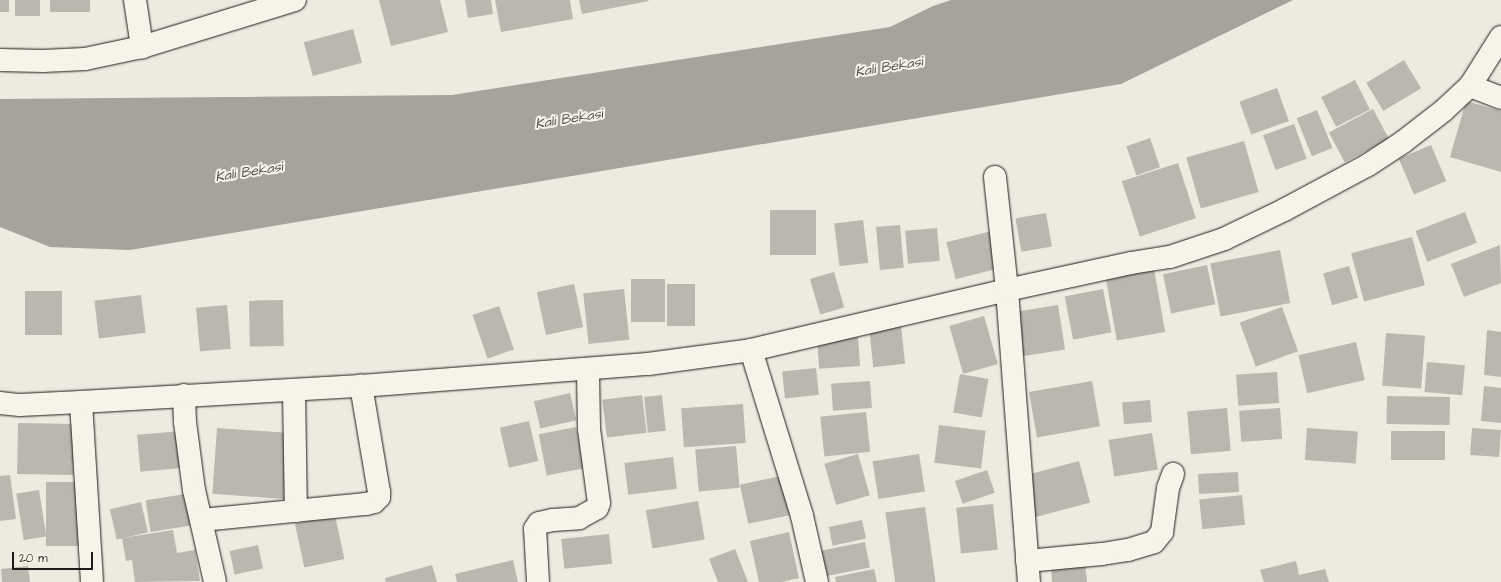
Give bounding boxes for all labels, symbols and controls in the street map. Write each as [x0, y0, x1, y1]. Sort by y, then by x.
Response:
water label: Kali Bekasi [854, 53, 924, 81]
water label: Kali Bekasi [534, 105, 604, 133]
water label: Kali Bekasi [214, 158, 284, 186]
scale bar [14, 544, 95, 570]
text: 20 m [19, 550, 48, 567]

